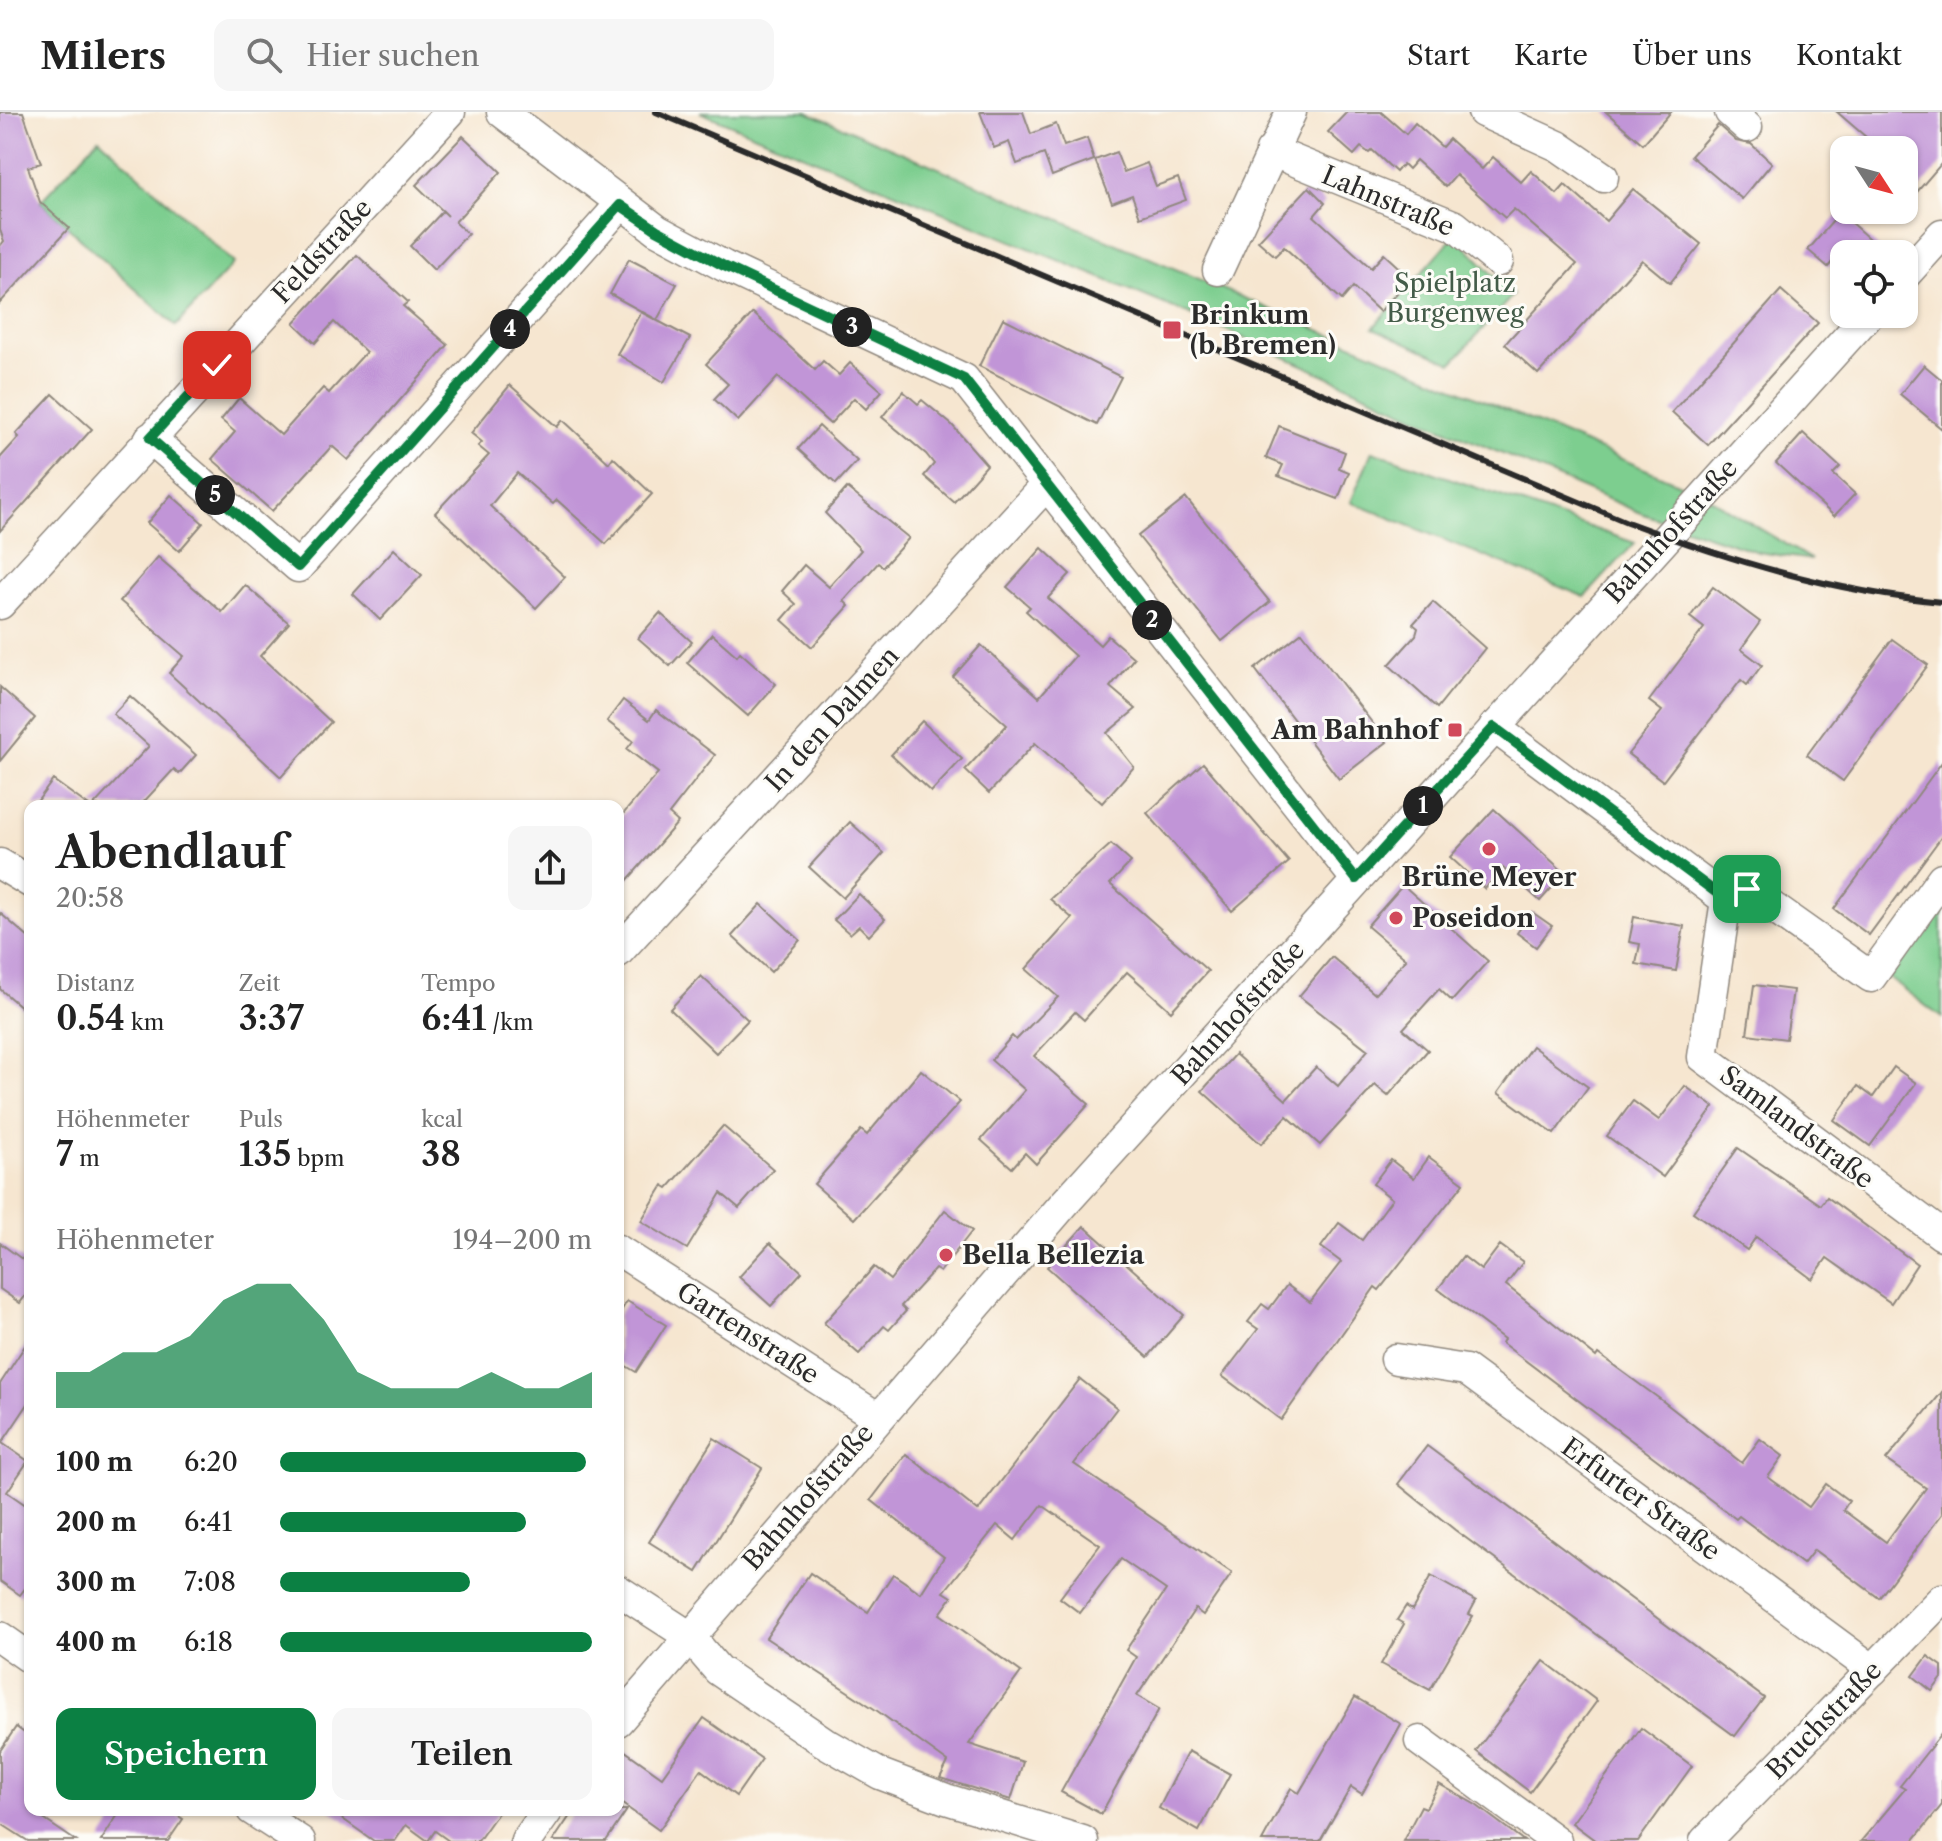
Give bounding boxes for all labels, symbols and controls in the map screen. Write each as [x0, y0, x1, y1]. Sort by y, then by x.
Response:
search box [214, 19, 774, 91]
text: Milers [40, 32, 166, 79]
icon: search [242, 33, 286, 77]
text: Hier suchen [306, 37, 480, 74]
text: Start [1407, 38, 1470, 72]
text: Karte [1514, 38, 1588, 72]
text: Über uns [1632, 38, 1752, 72]
text: Kontakt [1796, 38, 1902, 72]
north arrow [1830, 136, 1918, 224]
map controls [1830, 136, 1918, 328]
street label: Lahnstraße [1317, 159, 1459, 243]
street label: Feldstraße [265, 192, 379, 310]
button: locate [1830, 240, 1918, 328]
park label: Spielplatz Burgenweg [1386, 267, 1524, 329]
place label: Brinkum (b Bremen) [1190, 299, 1336, 361]
pin: 3 [832, 307, 872, 347]
pin: 4 [490, 309, 530, 349]
text: 3 [846, 313, 858, 340]
text: 4 [503, 315, 517, 342]
marker: Brinkum (b Bremen) [1161, 319, 1183, 341]
pin [183, 331, 251, 399]
icon: check [195, 343, 239, 387]
street label: Bahnhofstraße [1598, 452, 1744, 610]
pin: 5 [195, 475, 235, 515]
text: 5 [209, 481, 221, 508]
pin: 2 [1132, 600, 1172, 640]
text: 2 [1146, 606, 1159, 633]
street label: In den Dalmen [759, 640, 905, 798]
place label: Am Bahnhof [1270, 714, 1443, 746]
marker: Am Bahnhof [1446, 721, 1464, 739]
pin: 1 [1403, 786, 1443, 826]
text: 1 [1418, 792, 1428, 819]
text: Abendlauf [56, 825, 286, 879]
button: share [508, 826, 592, 910]
marker: Brüne Meyer [1480, 840, 1498, 858]
pin [1713, 855, 1781, 923]
place label: Brüne Meyer [1402, 861, 1577, 893]
icon: arrive [1725, 867, 1769, 911]
text: 20:58 [56, 882, 124, 914]
place label: Poseidon [1412, 902, 1534, 934]
marker: Poseidon [1387, 909, 1405, 927]
street label: Bahnhofstraße [1165, 934, 1311, 1092]
text: Distanz [56, 970, 134, 997]
text: Zeit [239, 970, 280, 997]
text: Tempo [421, 970, 496, 997]
text: 0.54 [56, 997, 125, 1039]
text: 3:37 [239, 997, 304, 1039]
text: 6:41 [421, 997, 486, 1039]
text: km [125, 1009, 164, 1036]
text: /km [486, 1009, 533, 1036]
street label: Samlandstraße [1714, 1059, 1880, 1195]
text: Höhenmeter [56, 1106, 190, 1133]
text: Puls [239, 1106, 283, 1133]
text: kcal [421, 1106, 463, 1133]
text: 7 [56, 1133, 73, 1175]
text: 135 [239, 1133, 291, 1175]
text: 38 [421, 1133, 461, 1175]
text: m [73, 1145, 100, 1172]
text: bpm [291, 1145, 345, 1172]
text: Höhenmeter [56, 1224, 214, 1256]
text: 194–200 m [452, 1224, 592, 1256]
place label: Bella Bellezia [962, 1239, 1145, 1271]
marker: Bella Bellezia [937, 1246, 955, 1264]
street label: Gartenstraße [671, 1275, 825, 1391]
street label: Bahnhofstraße [736, 1417, 880, 1577]
street label: Erfurter Straße [1555, 1431, 1727, 1567]
text: 100 m [56, 1446, 133, 1478]
text: 6:20 [184, 1446, 238, 1478]
text: 200 m [56, 1506, 137, 1538]
text: 6:41 [184, 1506, 232, 1538]
text: 300 m [56, 1566, 136, 1598]
text: 7:08 [184, 1566, 236, 1598]
text: 400 m [56, 1626, 137, 1658]
text: 6:18 [184, 1626, 233, 1658]
street label: Bruchstraße [1760, 1654, 1888, 1786]
button: Speichern [56, 1708, 316, 1800]
button: Teilen [332, 1708, 592, 1800]

